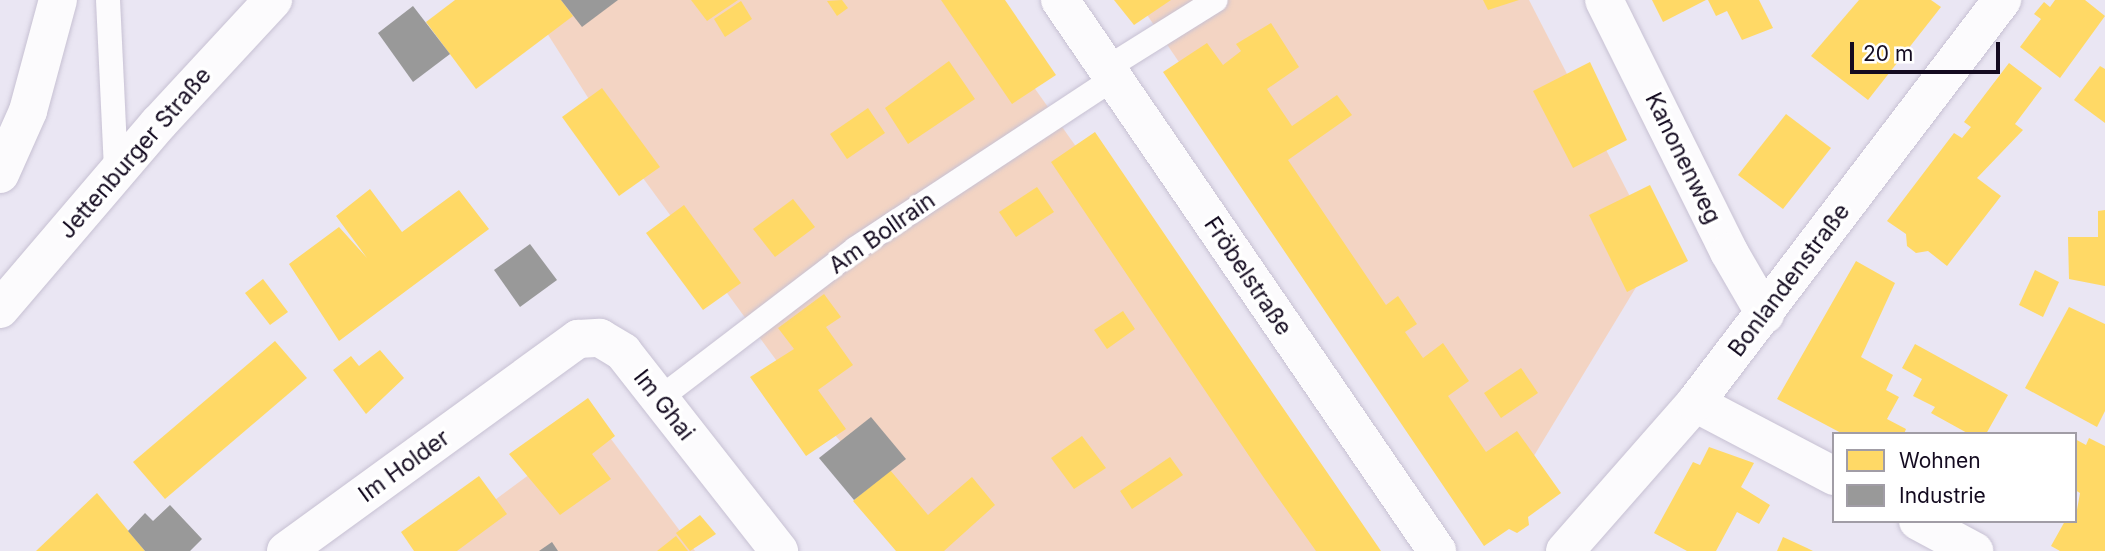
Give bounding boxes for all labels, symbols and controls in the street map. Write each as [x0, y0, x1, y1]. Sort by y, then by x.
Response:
scale bar [1853, 28, 2004, 72]
text: 20 m [1863, 41, 1913, 66]
street label: Jettenburger Straße [53, 62, 217, 244]
street label: Kanonenweg [1639, 88, 1727, 228]
street label: Am Bollrain [824, 186, 940, 280]
street label: Bonlandenstraße [1722, 198, 1856, 362]
street label: Fröbelstraße [1198, 212, 1298, 340]
street label: Im Ghai [628, 364, 700, 446]
street label: Im Holder [353, 424, 455, 508]
legend [1832, 432, 2077, 523]
text: Wohnen [1899, 448, 1981, 473]
text: Industrie [1899, 483, 1986, 508]

